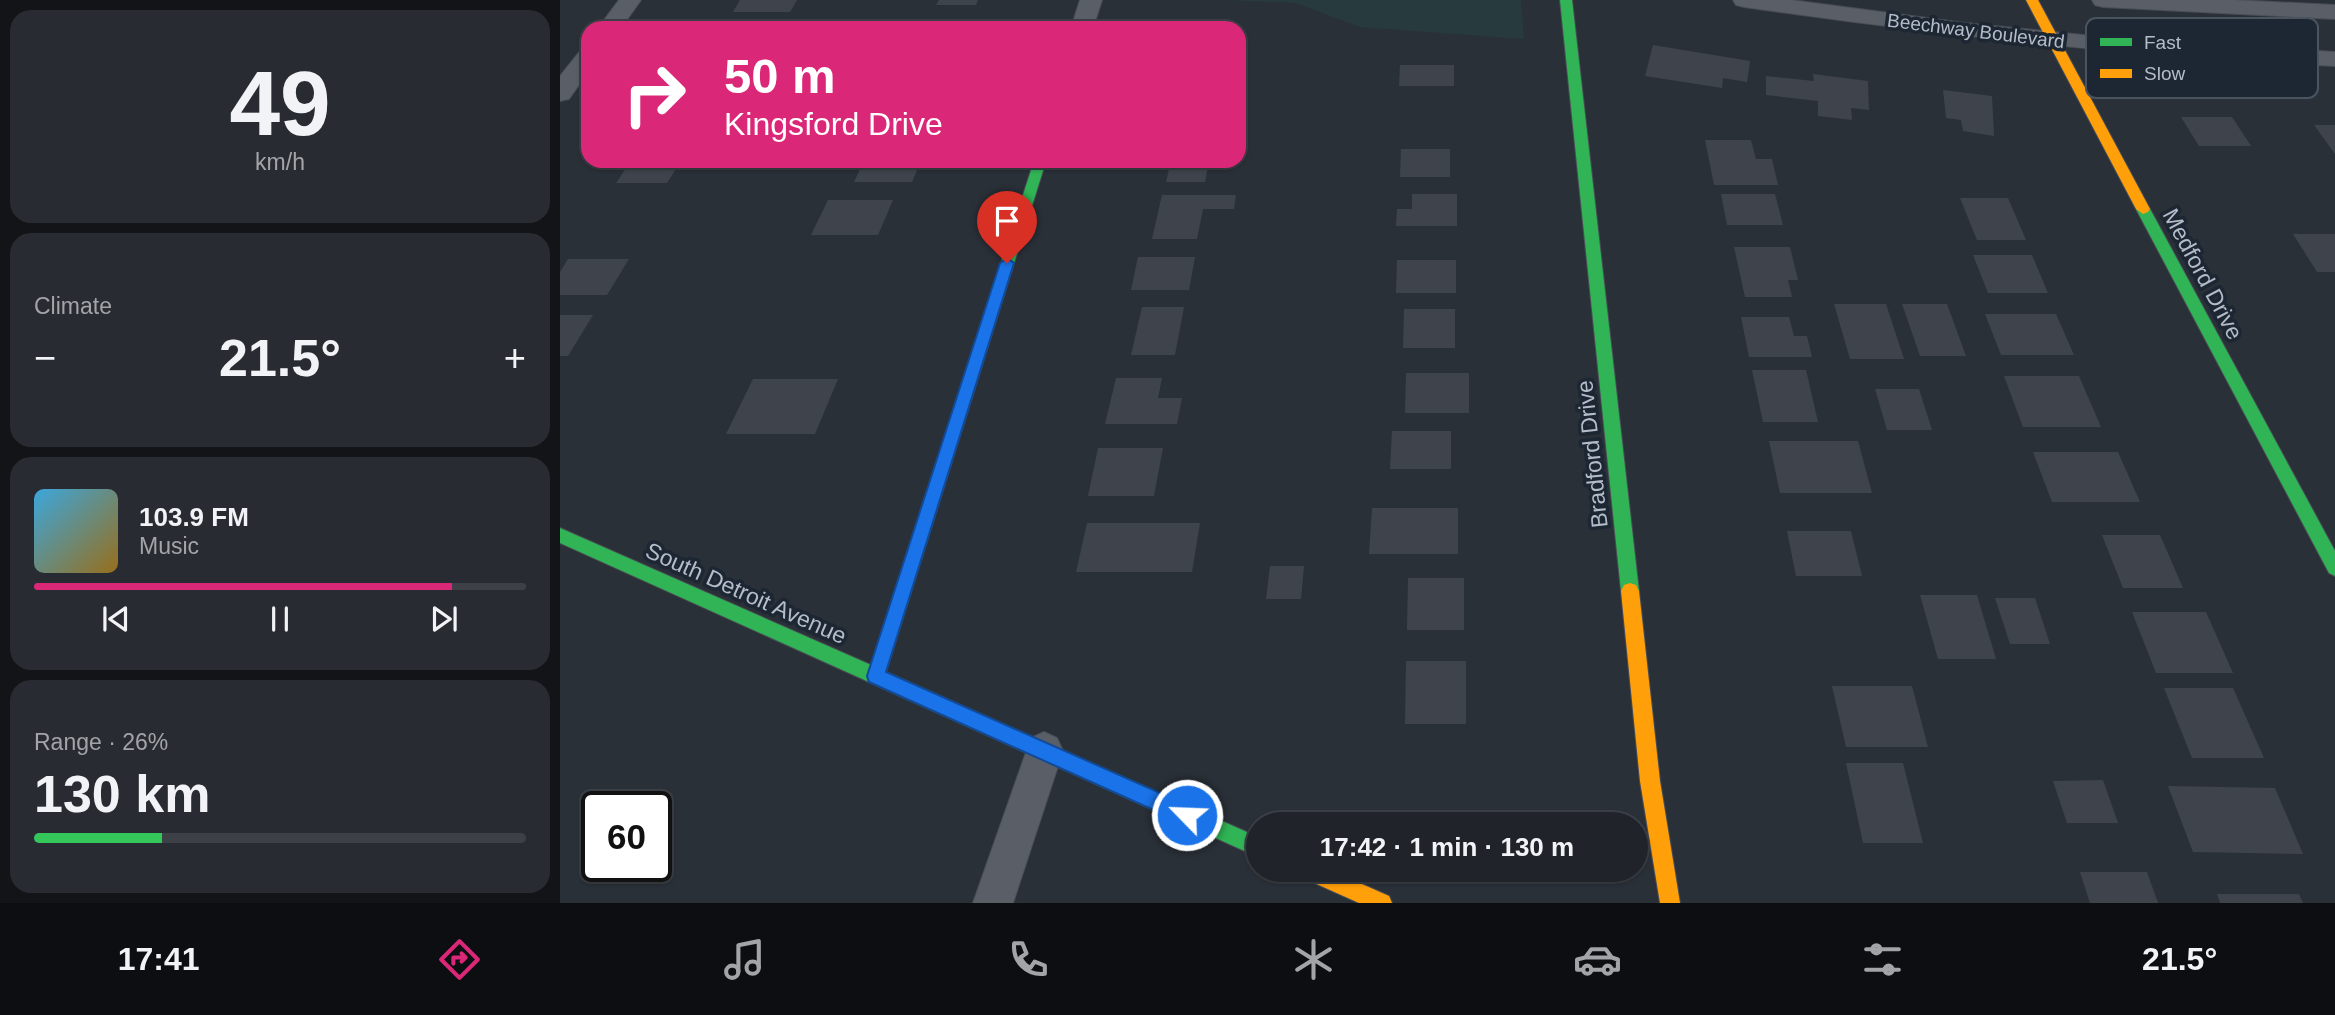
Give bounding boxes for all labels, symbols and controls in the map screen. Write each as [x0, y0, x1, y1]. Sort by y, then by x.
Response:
street label: Beechway Boulevard [1886, 10, 2066, 52]
legend [2086, 18, 2318, 98]
text: Fast [2144, 32, 2182, 53]
icon: right [609, 49, 700, 140]
text: 50 m [724, 49, 836, 103]
text: 49 [229, 53, 331, 154]
text: Slow [2144, 63, 2185, 84]
text: Kingsford Drive [724, 106, 943, 142]
text: km/h [255, 149, 305, 175]
pin [977, 191, 1037, 263]
icon: arrive [988, 202, 1026, 240]
street label: Medford Drive [2158, 204, 2248, 344]
text: Climate [34, 293, 112, 319]
text: 21.5° [219, 329, 341, 387]
text: − [34, 337, 56, 379]
text: + [504, 337, 526, 379]
street label: Bradford Drive [1571, 379, 1613, 529]
text: 103.9 FM [139, 502, 249, 532]
text: Music [139, 533, 199, 559]
street label: South Detroit Avenue [642, 537, 850, 649]
icon: previous [97, 600, 135, 638]
icon: pause [261, 600, 299, 638]
icon: next [425, 600, 463, 638]
text: Range · 26% [34, 729, 168, 755]
text: 130 km [34, 765, 210, 823]
position arrow [1150, 778, 1224, 852]
speed limit sign: 60 [581, 791, 672, 882]
text: 17:42 · 1 min · 130 m [1320, 832, 1574, 862]
icon: directions [435, 935, 484, 984]
icon: music [720, 935, 769, 984]
icon: phone [1004, 935, 1053, 984]
icon: climate [1289, 935, 1338, 984]
icon: car [1573, 935, 1622, 984]
icon: filters [1858, 935, 1907, 984]
text: 17:41 [118, 941, 200, 977]
text: 21.5° [2142, 941, 2217, 977]

